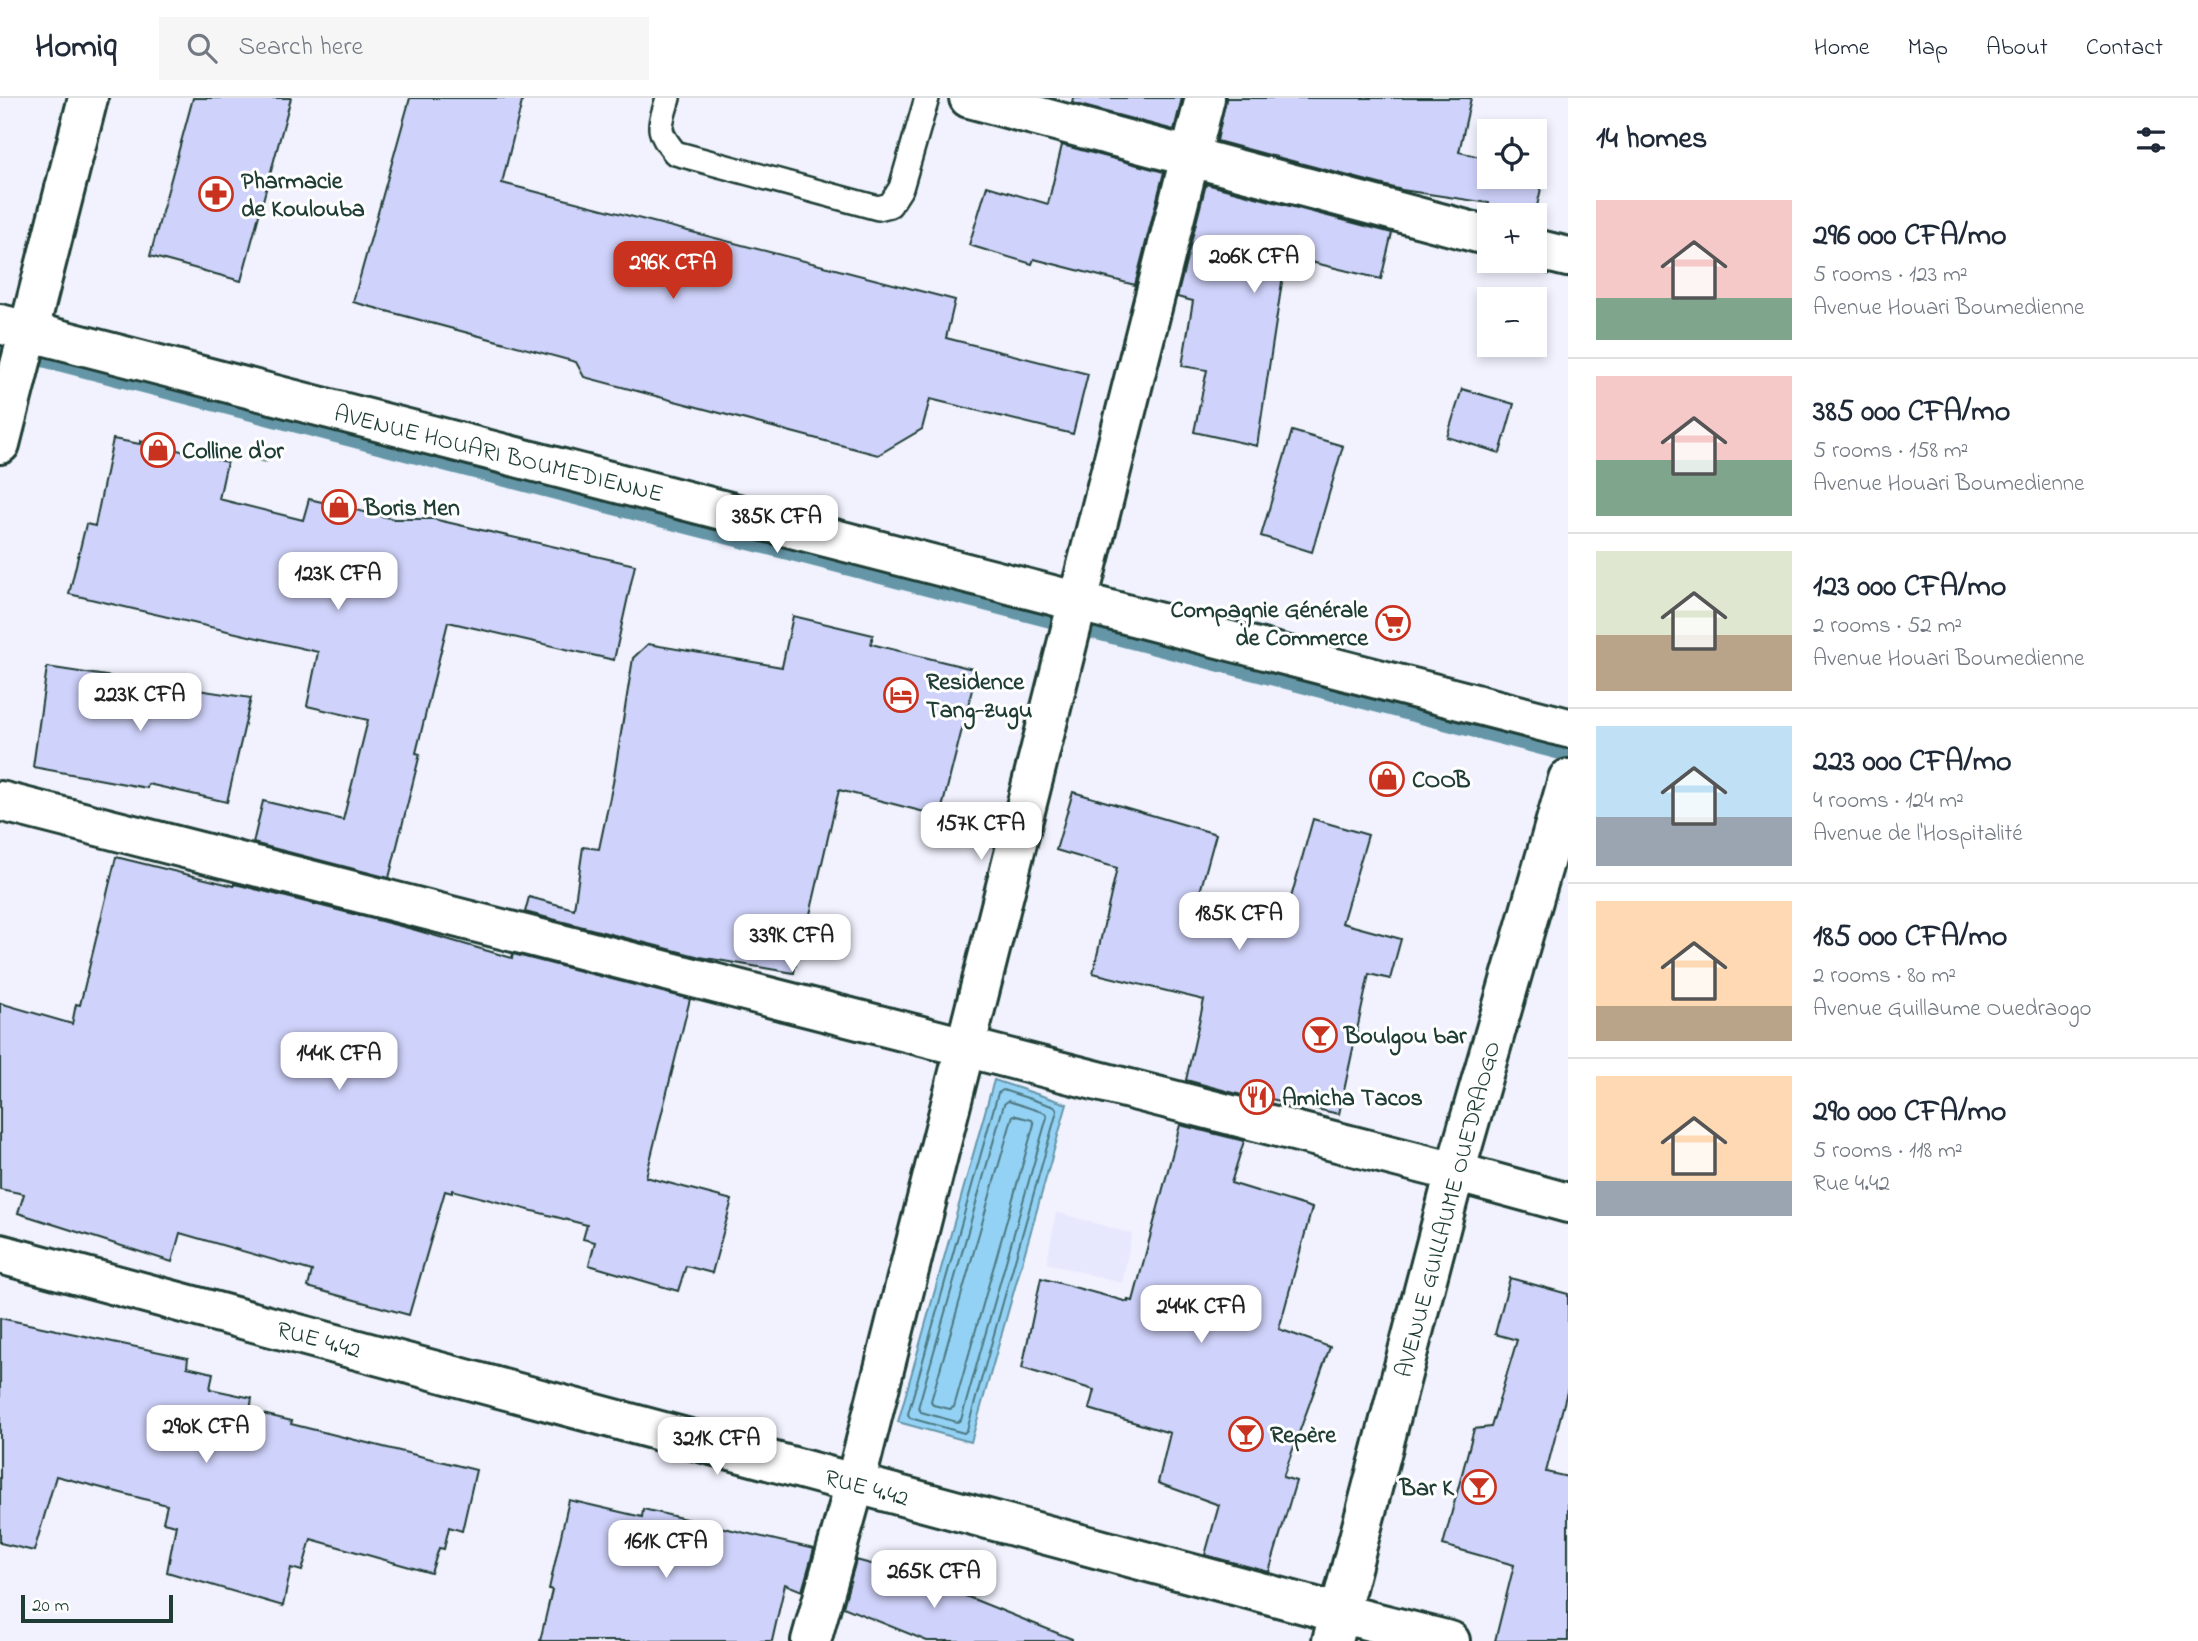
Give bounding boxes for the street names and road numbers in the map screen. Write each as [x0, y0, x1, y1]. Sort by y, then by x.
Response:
street label: AVENUE HOUARI BOUMEDIENNE [330, 398, 667, 513]
street label: AVENUE GUILLAUME OUEDRAOGO [1388, 1038, 1511, 1382]
street label: RUE 4.42 [272, 1313, 364, 1369]
street label: RUE 4.42 [820, 1461, 912, 1517]

